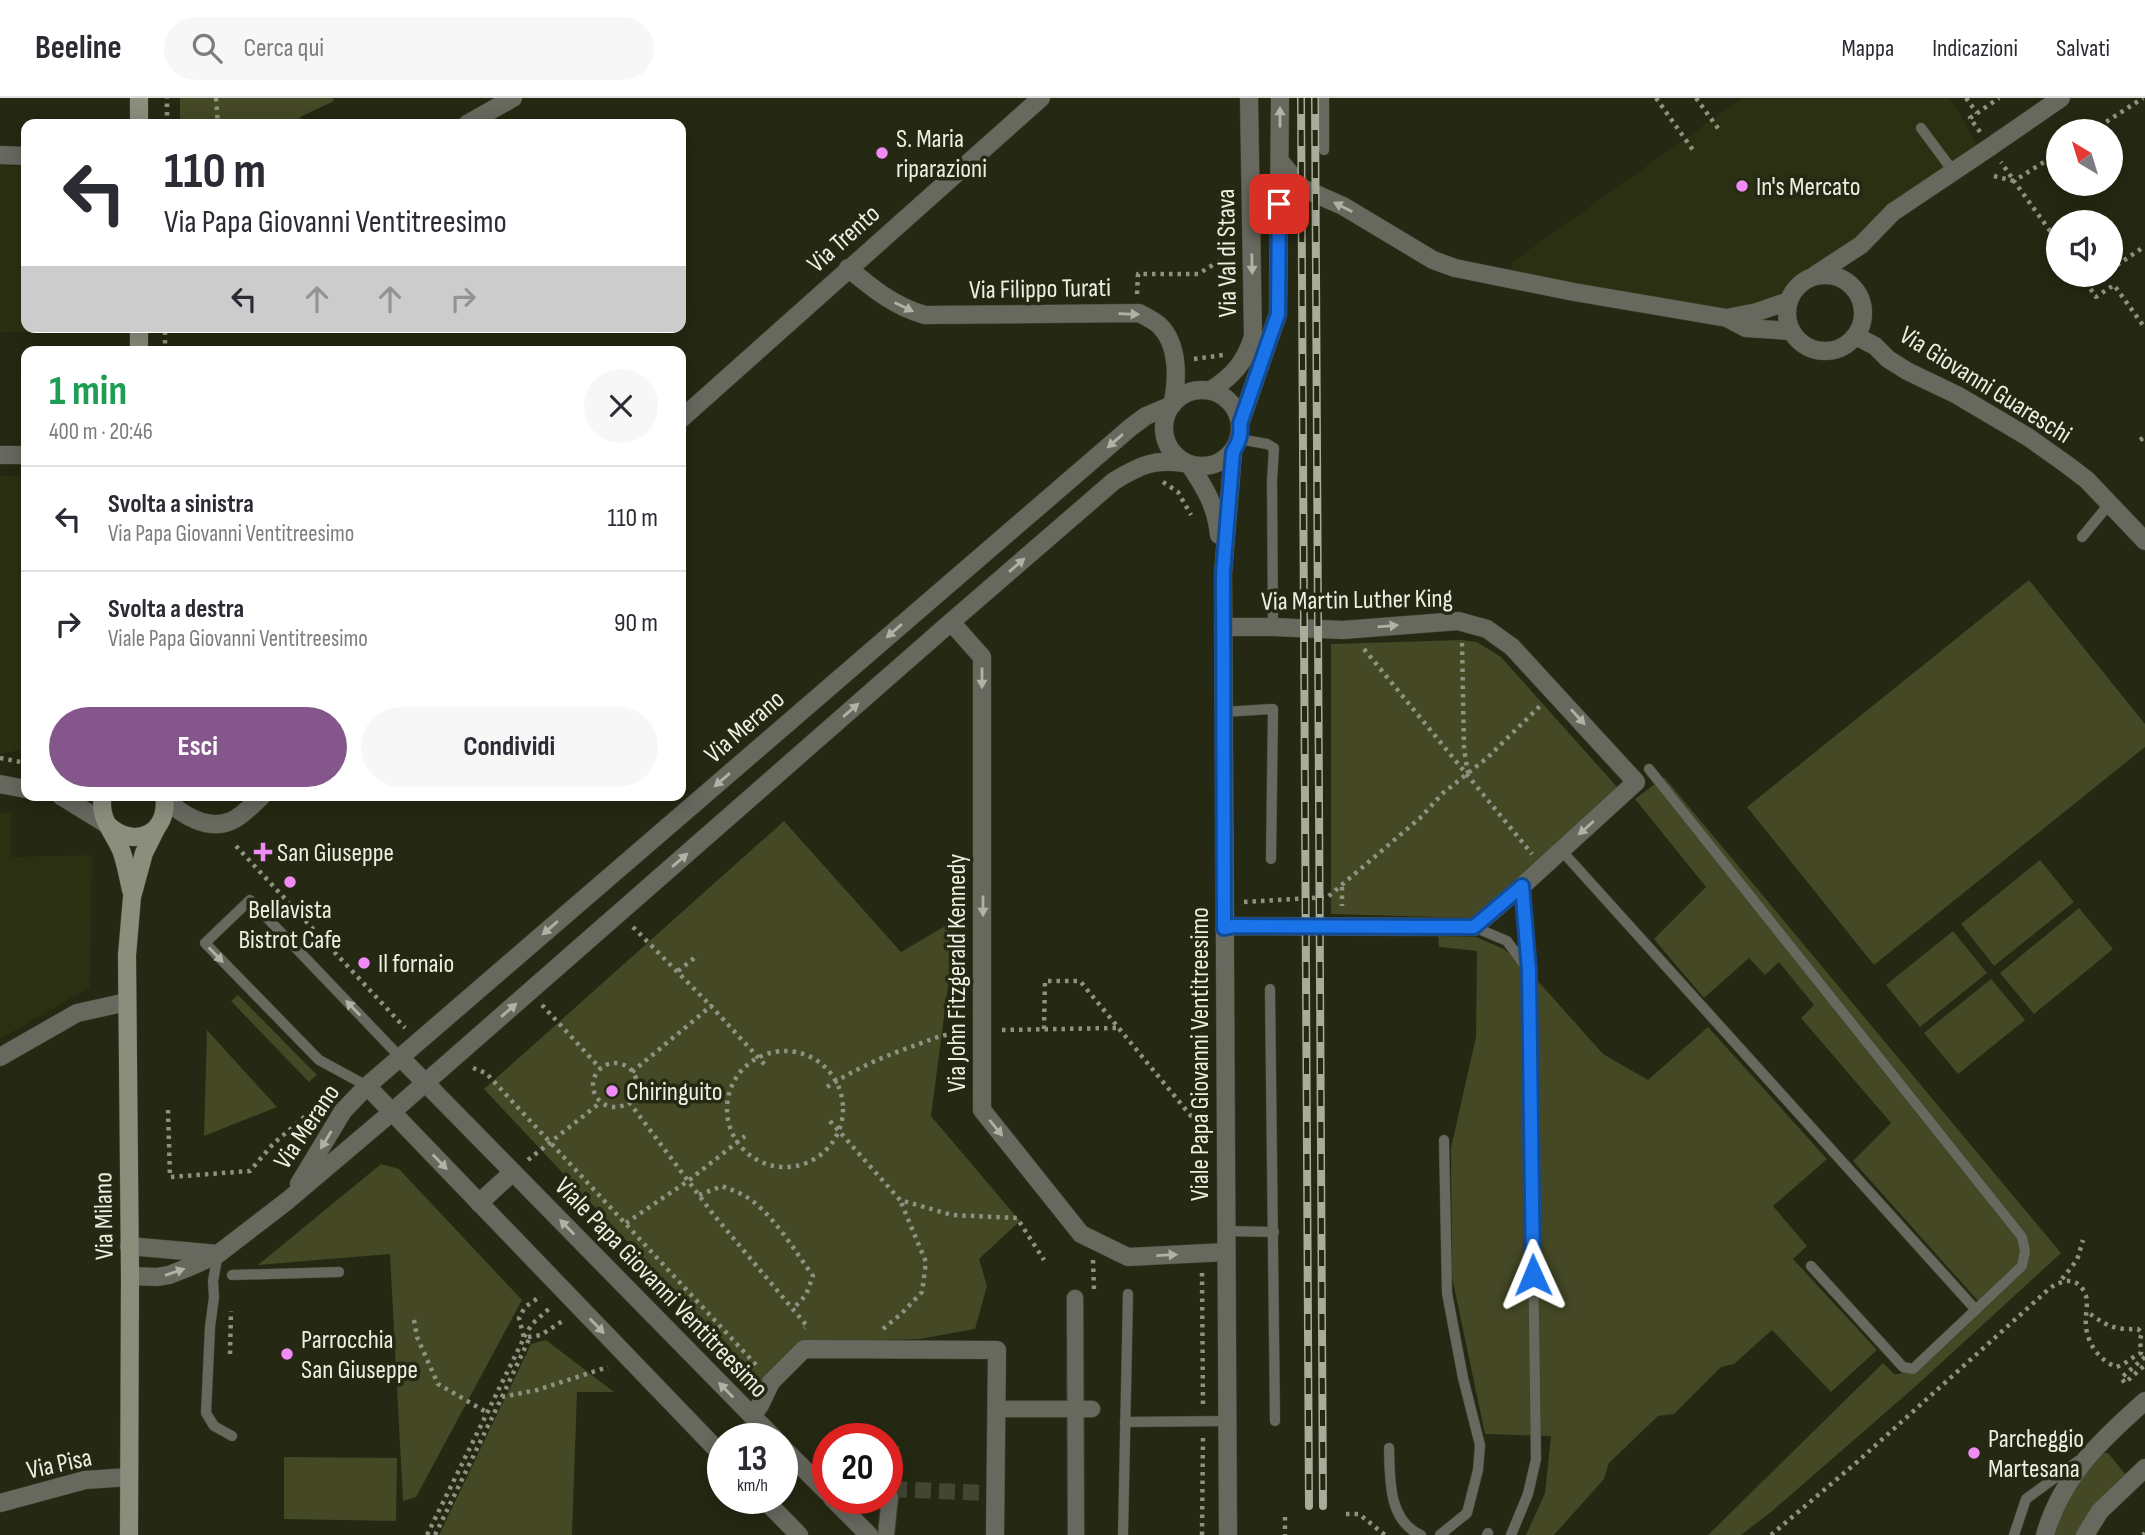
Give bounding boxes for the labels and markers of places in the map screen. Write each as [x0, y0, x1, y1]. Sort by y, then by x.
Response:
place label: S. Maria riparazioni [896, 124, 987, 185]
marker: S. Maria riparazioni [874, 145, 890, 161]
place label: In's Mercato [1756, 172, 1861, 203]
pin [1249, 174, 1309, 234]
marker: In's Mercato [1734, 178, 1750, 194]
place label: San Giuseppe [277, 838, 394, 869]
marker: San Giuseppe [255, 844, 271, 860]
marker: Bellavista Bistrot Cafe [282, 874, 298, 890]
place label: Bellavista Bistrot Cafe [238, 895, 342, 956]
place label: Il fornaio [378, 949, 454, 980]
marker: Il fornaio [356, 955, 372, 971]
place label: Chiringuito [626, 1077, 723, 1108]
marker: Chiringuito [604, 1083, 620, 1099]
place label: Parrocchia San Giuseppe [301, 1325, 418, 1386]
marker: Parrocchia San Giuseppe [279, 1346, 295, 1362]
place label: Parcheggio Martesana [1988, 1424, 2084, 1485]
marker: Parcheggio Martesana [1966, 1445, 1982, 1461]

